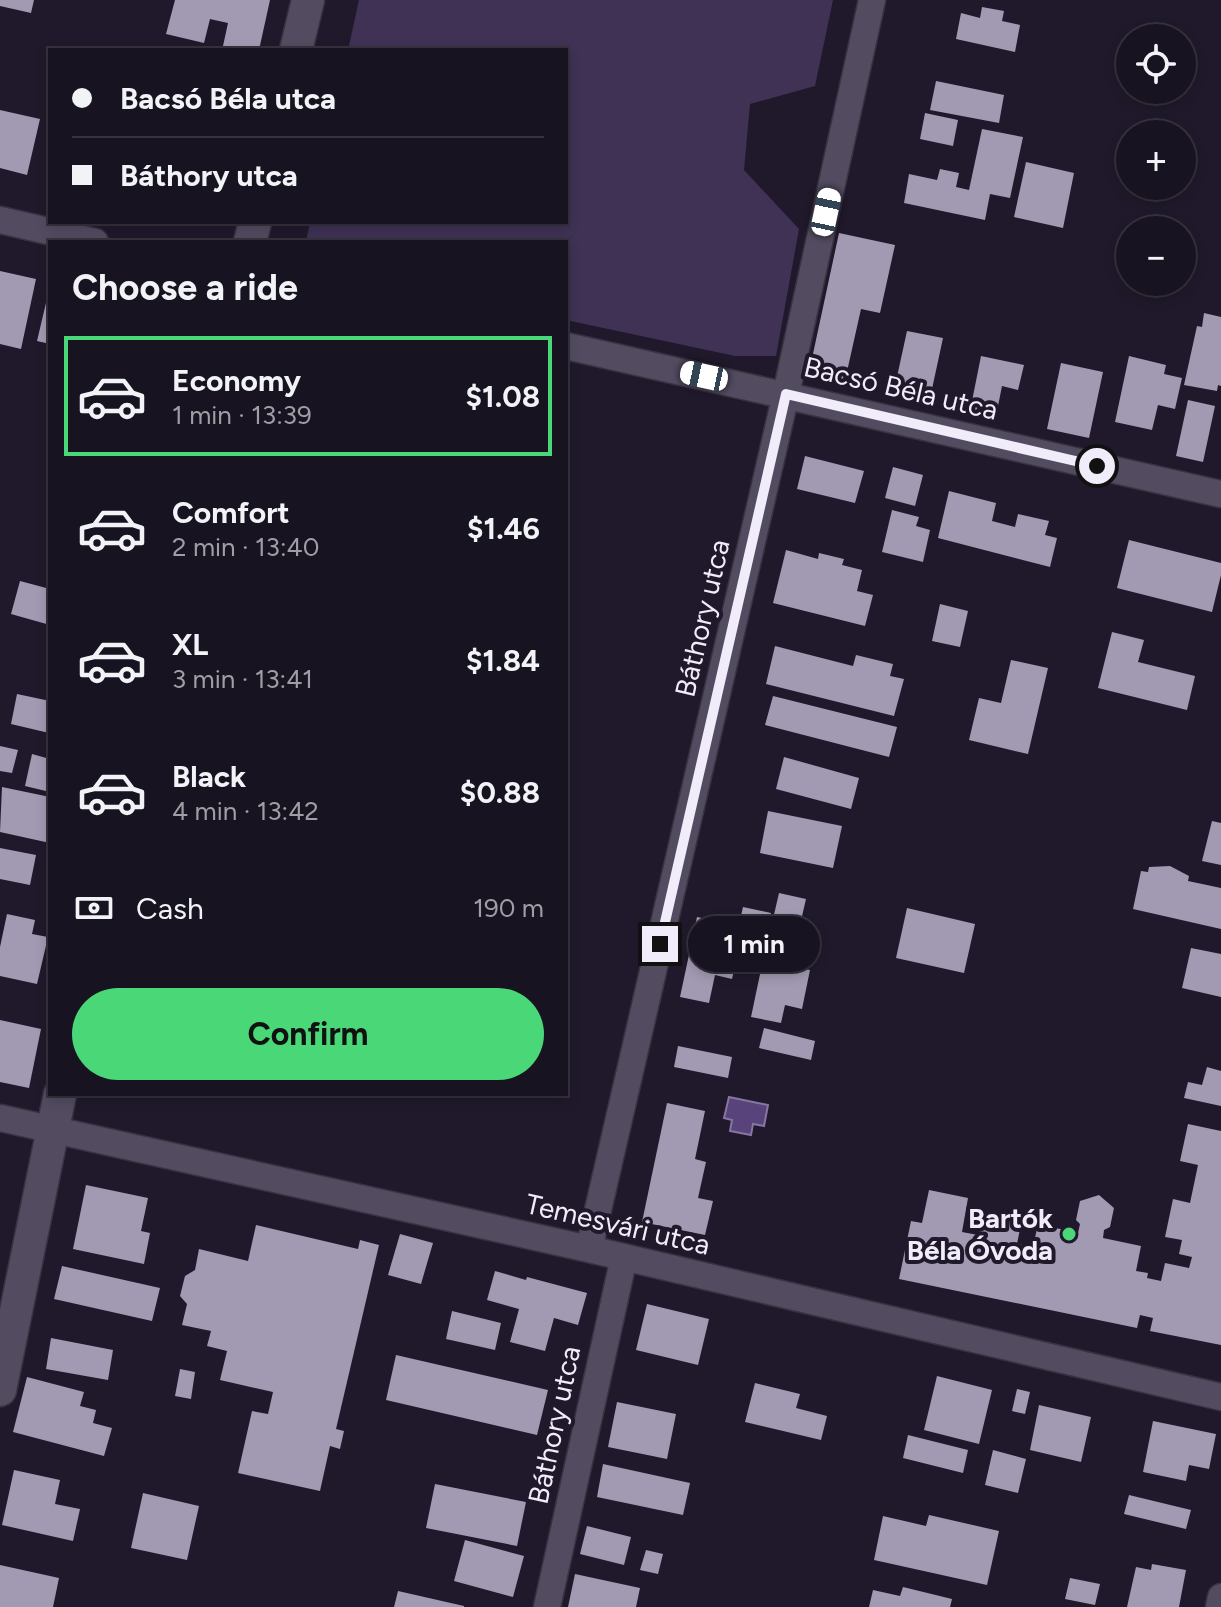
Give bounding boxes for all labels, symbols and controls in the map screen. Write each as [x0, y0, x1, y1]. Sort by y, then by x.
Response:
map controls [1116, 24, 1196, 296]
button: locate [1116, 24, 1196, 104]
text: Bacsó Béla utca [120, 80, 336, 117]
button: + [1116, 120, 1196, 200]
text: Báthory utca [120, 157, 298, 194]
car [809, 186, 843, 238]
button: − [1116, 216, 1196, 296]
text: Choose a ride [72, 266, 298, 309]
street label: Bacsó Béla utca [801, 349, 1001, 427]
car [678, 359, 730, 393]
icon: car [76, 360, 148, 432]
text: Economy [172, 362, 301, 399]
text: $1.08 [465, 378, 540, 415]
text: 1 min · 13:39 [172, 399, 312, 431]
route start [1079, 448, 1115, 484]
icon: car [76, 492, 148, 564]
text: Comfort [172, 494, 290, 531]
text: $1.46 [467, 510, 540, 547]
text: 2 min · 13:40 [172, 531, 319, 563]
street label: Báthory utca [667, 536, 737, 700]
icon: car [76, 624, 148, 696]
text: XL [172, 626, 208, 663]
text: $1.84 [466, 642, 540, 679]
text: 3 min · 13:41 [172, 663, 313, 695]
icon: car [76, 756, 148, 828]
text: Black [172, 758, 246, 795]
text: $0.88 [460, 774, 540, 811]
text: 4 min · 13:42 [172, 795, 319, 827]
icon: cash [72, 886, 116, 930]
text: Cash [136, 890, 204, 927]
text: 190 m [473, 892, 544, 924]
callout: 1 min [688, 916, 820, 972]
route end [642, 926, 678, 962]
text: 1 min [723, 928, 785, 960]
button: Confirm [72, 988, 544, 1080]
street label: Temesvári utca [523, 1186, 713, 1262]
place label: Bartók Béla Óvoda [907, 1201, 1053, 1267]
marker: Bartók Béla Óvoda [1060, 1225, 1078, 1243]
street label: Báthory utca [521, 1343, 587, 1507]

